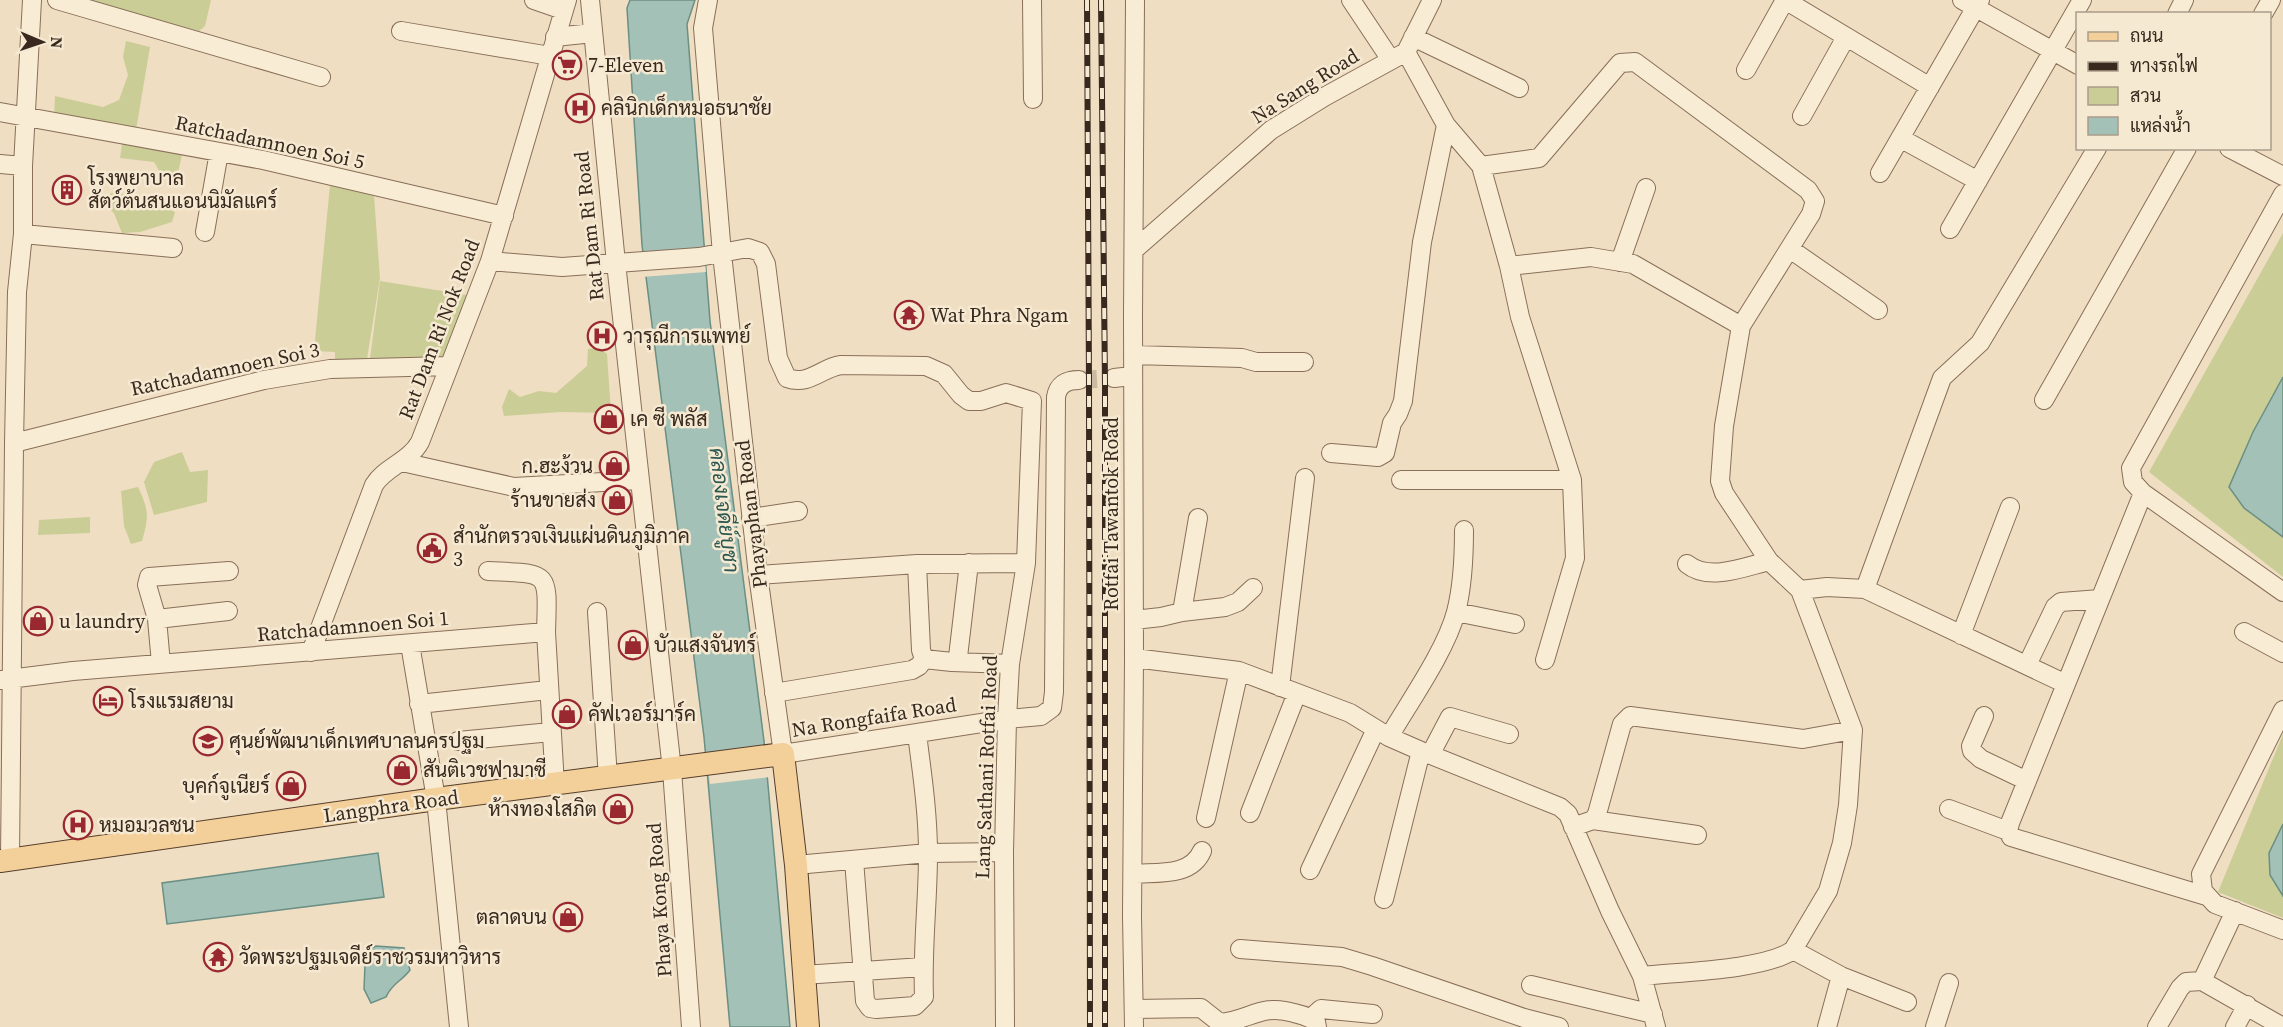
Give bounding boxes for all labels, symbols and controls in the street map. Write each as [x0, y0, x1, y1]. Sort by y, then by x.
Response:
north arrow [12, 12, 72, 72]
legend [2076, 12, 2271, 150]
text: ถนน [2130, 23, 2163, 48]
text: N [46, 36, 68, 49]
street label: Na Sang Road [1246, 41, 1365, 130]
supermarket icon: 7-Eleven [551, 49, 583, 81]
place label: 7-Eleven [588, 51, 664, 79]
text: ทางรถไฟ [2130, 53, 2198, 78]
text: สวน [2130, 83, 2161, 108]
hospital icon: คลินิกเด็กหมอธนาชัย [564, 92, 596, 124]
place label: คลินิกเด็กหมอธนาชัย [601, 93, 772, 122]
street label: Ratchadamnoen Soi 5 [173, 108, 367, 176]
text: แหล่งน้ำ [2130, 110, 2191, 138]
street label: Rat Dam Ri Road [567, 149, 611, 302]
place label: โรงพยาบาล สัตว์ต้นสนแอนนิมัลแคร์ [87, 164, 277, 215]
building icon: โรงพยาบาล สัตว์ต้นสนแอนนิมัลแคร์ [51, 174, 83, 206]
street label: Rat Dam Ri Nok Road [392, 234, 487, 423]
temple icon: Wat Phra Ngam [893, 299, 925, 331]
place label: Wat Phra Ngam [930, 301, 1068, 329]
hospital icon: วารุณีการแพทย์ [586, 320, 618, 352]
place label: วารุณีการแพทย์ [623, 322, 751, 350]
street label: Ratchadamnoen Soi 3 [128, 335, 322, 403]
shop icon: เค ซี พลัส [593, 403, 625, 435]
place label: เค ซี พลัส [630, 405, 708, 433]
street label: Rotfai Tawantok Road [1097, 416, 1125, 611]
street label: Phayaphan Road [728, 438, 774, 590]
water label: คลองเจดีย์บูชา [701, 446, 747, 574]
shop icon: ก.ฮะง้วน [598, 450, 630, 482]
place label: ก.ฮะง้วน [521, 452, 593, 480]
shop icon: ร้านขายส่ง [601, 484, 633, 516]
place label: ร้านขายส่ง [510, 486, 596, 514]
place label: สำนักตรวจเงินแผ่นดินภูมิภาค 3 [453, 522, 690, 573]
public building icon: สำนักตรวจเงินแผ่นดินภูมิภาค 3 [416, 532, 448, 564]
street label: Ratchadamnoen Soi 1 [256, 604, 450, 648]
shop icon: u laundry [22, 605, 54, 637]
place label: u laundry [59, 607, 146, 635]
shop icon: บัวแสงจันทร์ [617, 629, 649, 661]
place label: บัวแสงจันทร์ [654, 631, 756, 659]
street label: Lang Sathani Rotfai Road [968, 654, 1004, 880]
hotel icon: โรงแรมสยาม [92, 685, 124, 717]
place label: โรงแรมสยาม [128, 687, 234, 715]
street label: Na Rongfaifa Road [790, 690, 959, 744]
shop icon: คัฟเวอร์มาร์ค [551, 698, 583, 730]
place label: คัฟเวอร์มาร์ค [588, 700, 696, 728]
school or university icon: ศุนย์พัฒนาเด็กเทศบาลนครปฐม [192, 725, 224, 757]
place label: ศุนย์พัฒนาเด็กเทศบาลนครปฐม [229, 726, 484, 755]
shop icon: สันติเวชฟามาซี [386, 754, 418, 786]
place label: สันติเวชฟามาซี [423, 756, 546, 784]
shop icon: บุคก์จูเนียร์ [275, 770, 307, 802]
place label: บุคก์จูเนียร์ [182, 772, 270, 801]
street label: Langphra Road [322, 783, 461, 829]
shop icon: ห้างทองโสภิต [602, 793, 634, 825]
place label: ห้างทองโสภิต [488, 795, 597, 823]
hospital icon: หมอมวลชน [62, 809, 94, 841]
place label: หมอมวลชน [99, 811, 195, 839]
street label: Phaya Kong Road [640, 821, 678, 978]
shop icon: ตลาดบน [552, 901, 584, 933]
place label: ตลาดบน [476, 903, 547, 931]
temple icon: วัดพระปฐมเจดีย์ราชวรมหาวิหาร [202, 941, 234, 973]
place label: วัดพระปฐมเจดีย์ราชวรมหาวิหาร [239, 943, 501, 971]

